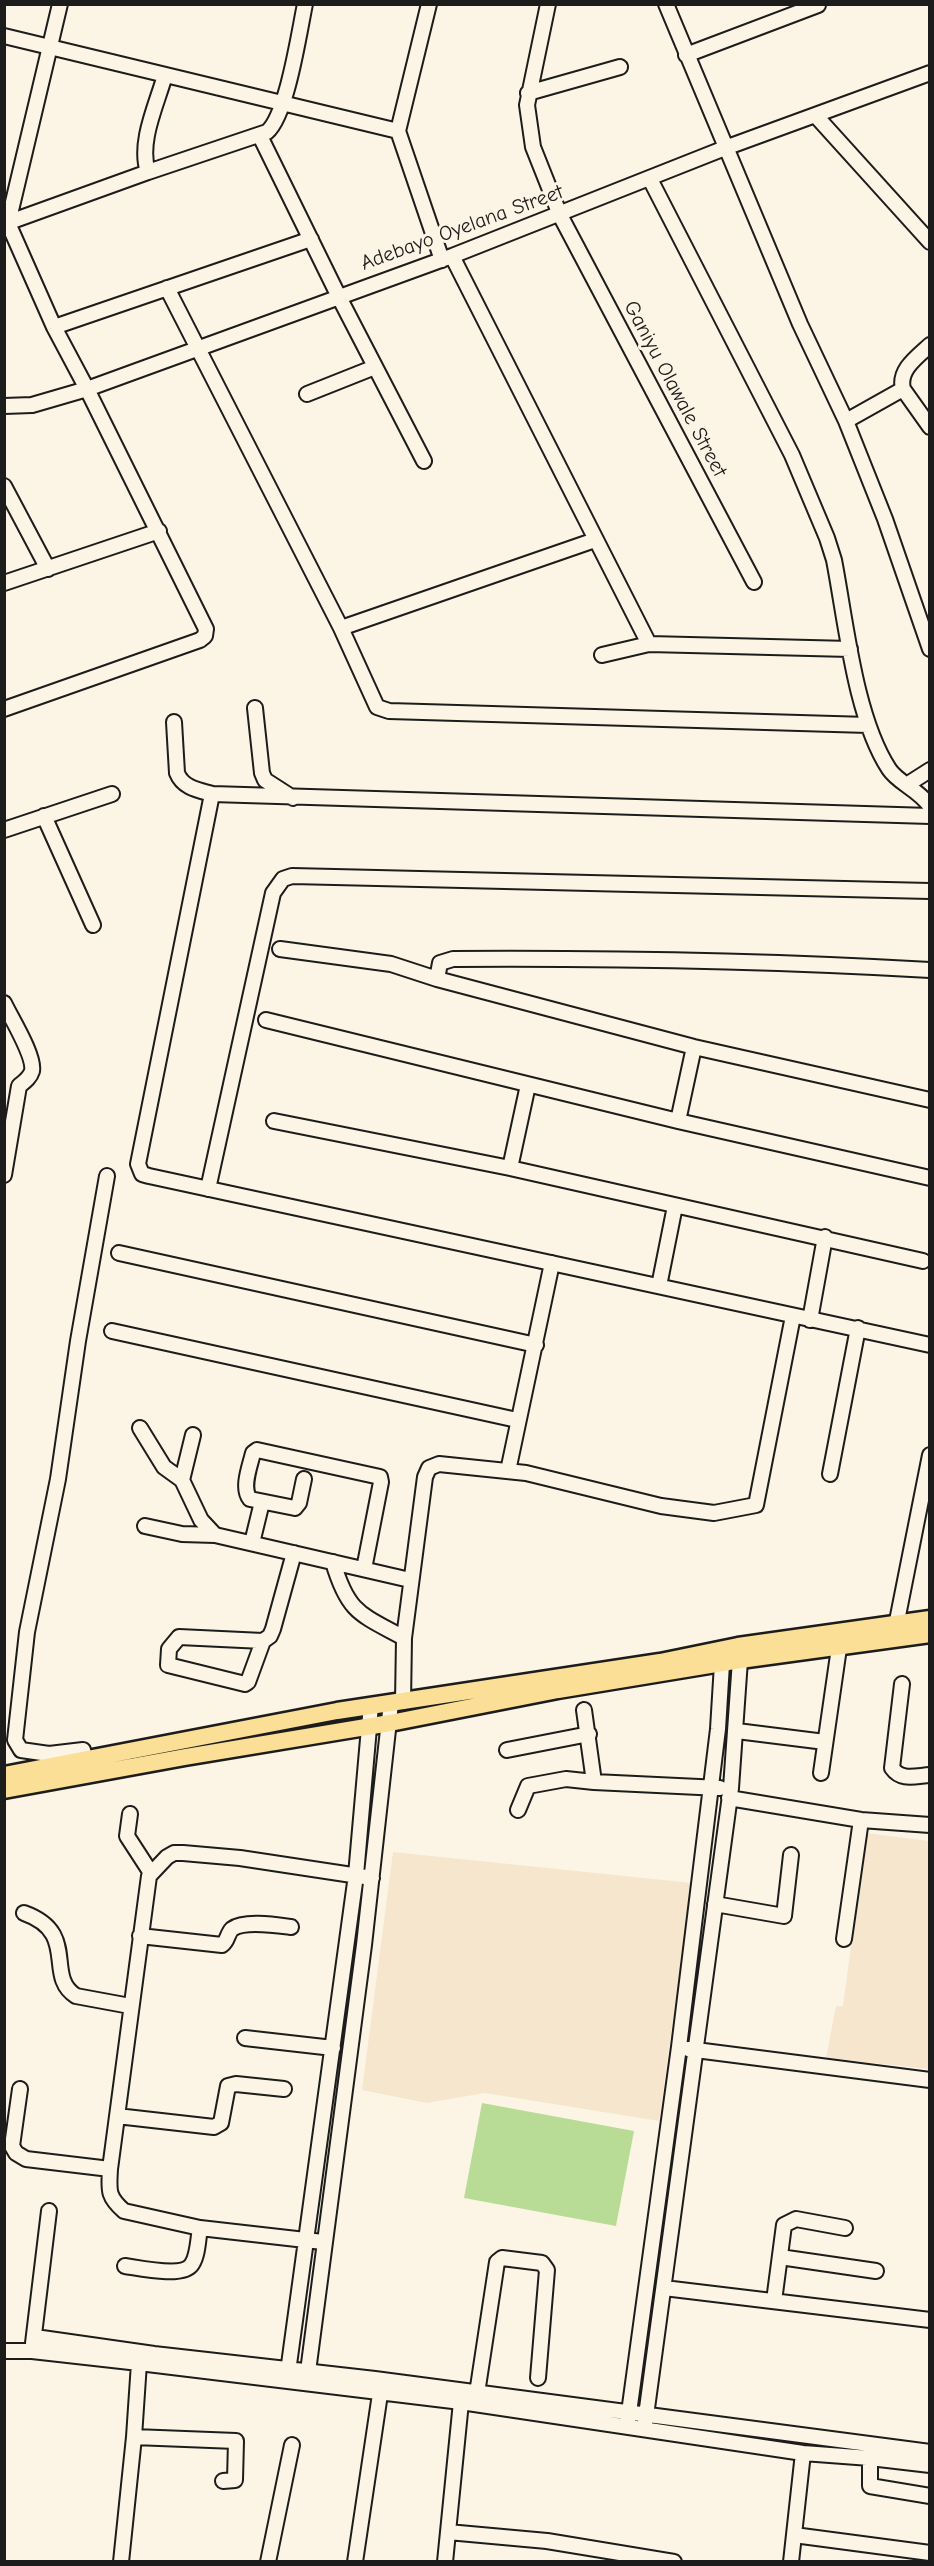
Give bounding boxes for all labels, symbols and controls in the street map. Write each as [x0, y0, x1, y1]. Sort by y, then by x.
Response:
street label: Adebayo Oyelana Street [357, 180, 567, 276]
street label: Ganiyu Olawale Street [618, 297, 732, 481]

